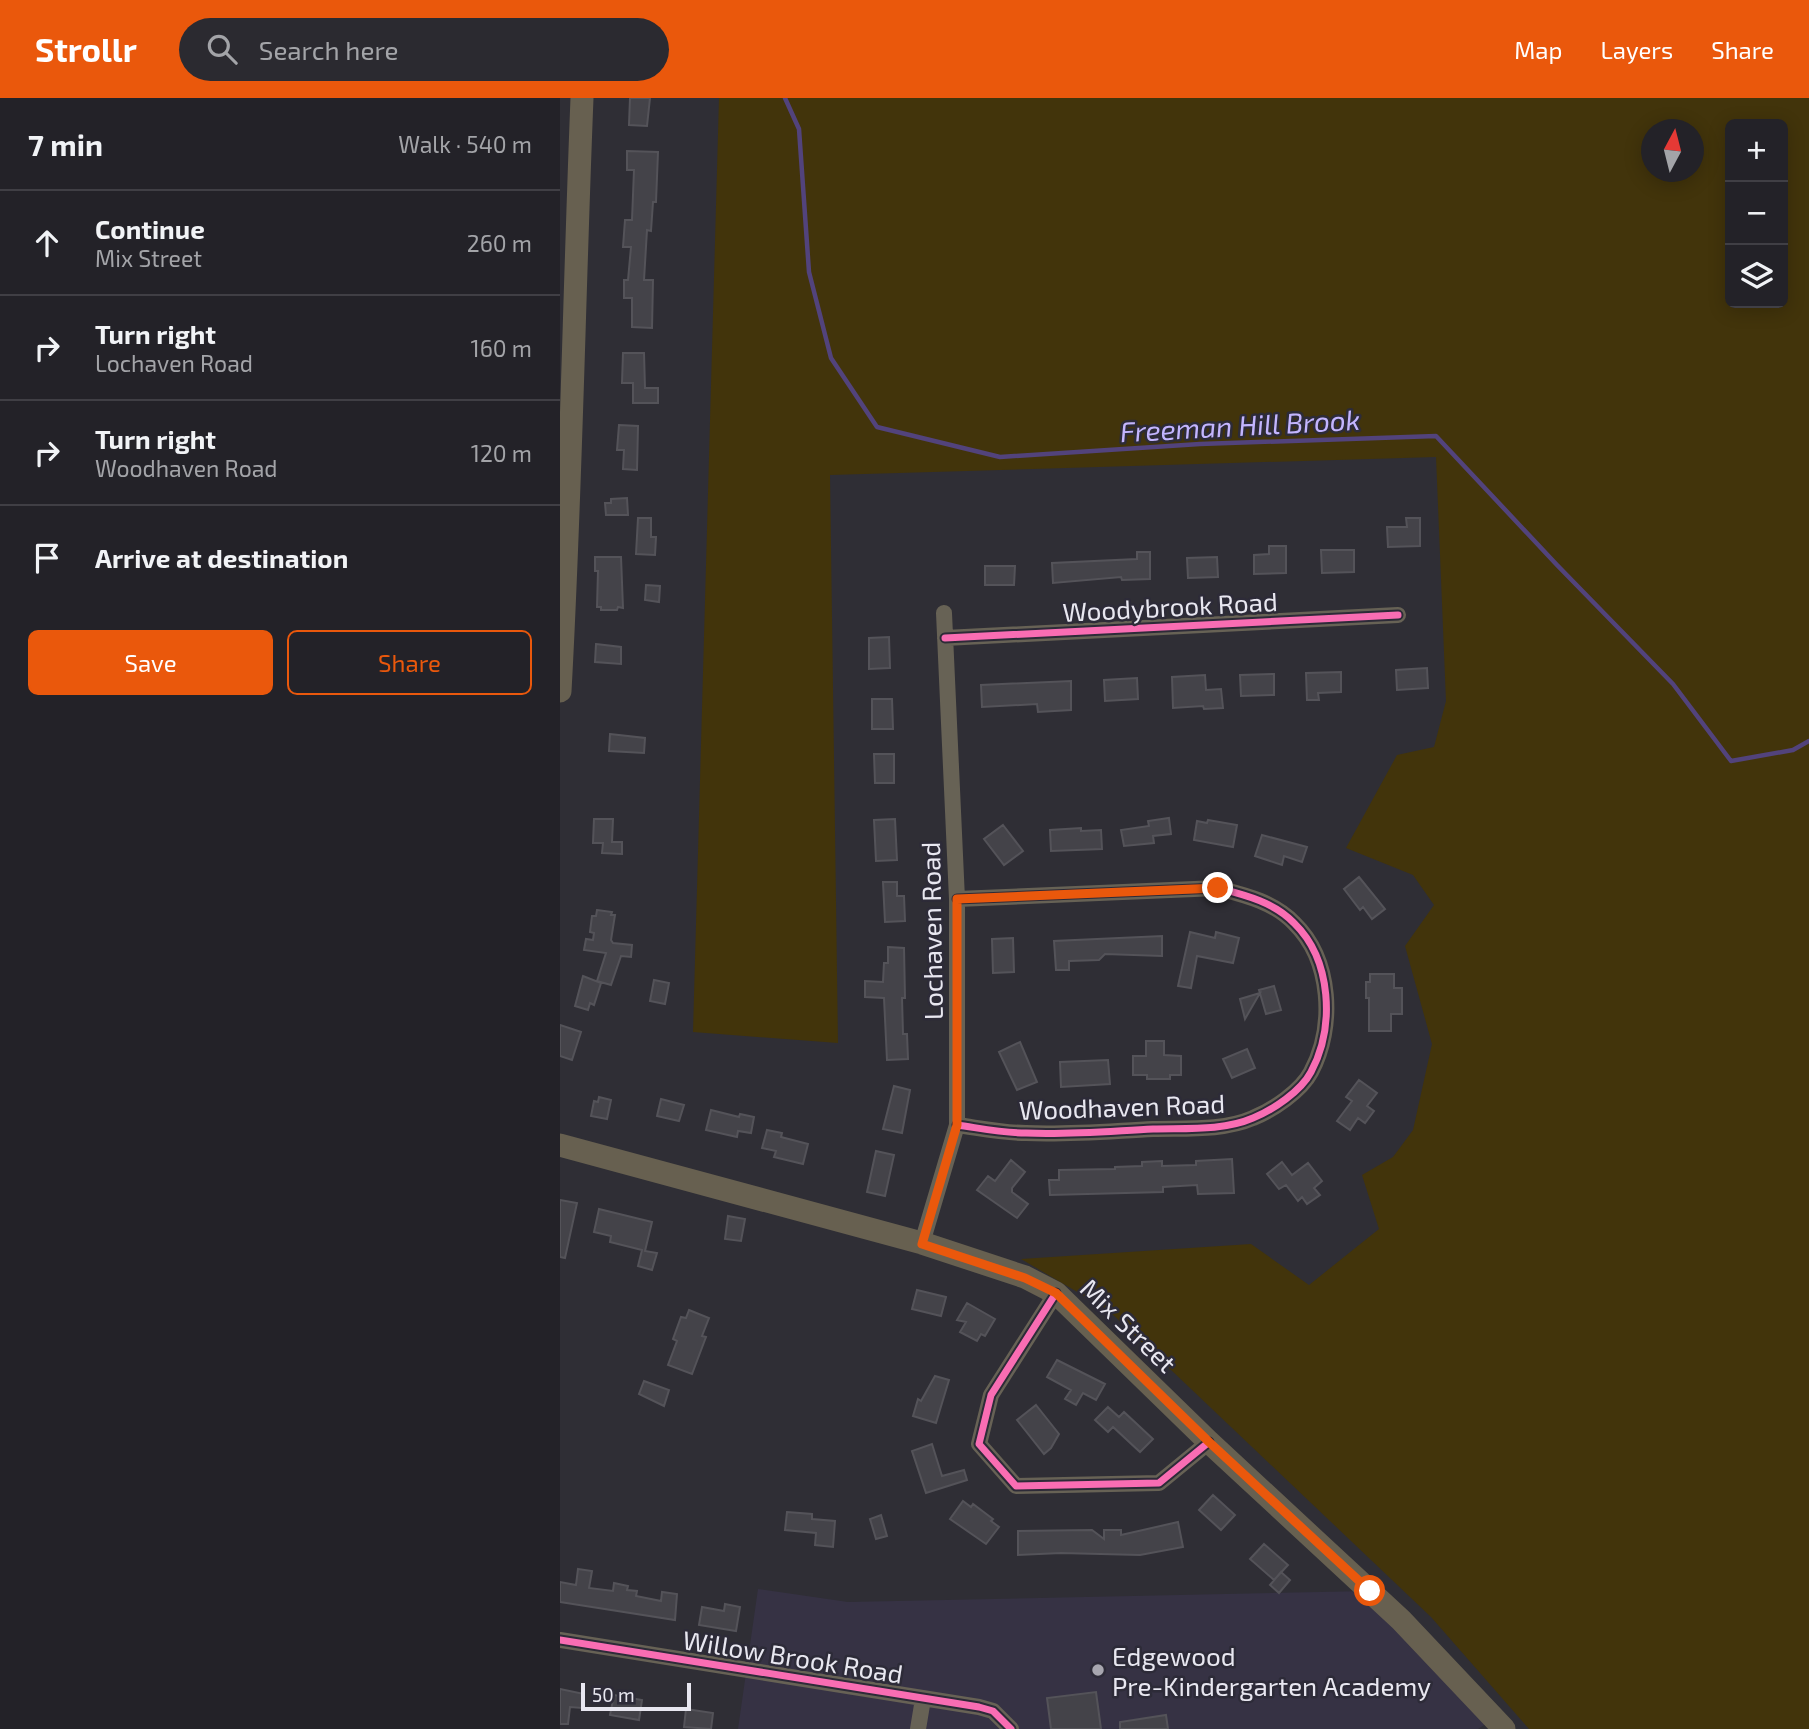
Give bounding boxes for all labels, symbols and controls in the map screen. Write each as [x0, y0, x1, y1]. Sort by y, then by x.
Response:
search box [179, 18, 669, 81]
text: Strollr [35, 29, 137, 69]
icon: search [203, 30, 241, 68]
text: Search here [259, 34, 398, 65]
text: Map [1514, 35, 1562, 64]
text: Layers [1600, 35, 1673, 64]
text: Share [1711, 35, 1774, 64]
north arrow [1641, 119, 1704, 182]
map controls [1725, 119, 1788, 308]
button: + [1725, 119, 1788, 182]
text: 7 min [28, 126, 103, 162]
text: Walk · 540 m [398, 130, 532, 158]
button: − [1725, 182, 1788, 245]
text: Continue [95, 213, 205, 244]
icon: ahead [28, 224, 66, 262]
text: 260 m [467, 229, 532, 257]
text: Mix Street [95, 244, 202, 272]
button: layers [1725, 245, 1788, 308]
text: Turn right [95, 318, 216, 349]
icon: right [28, 329, 66, 367]
text: 160 m [471, 334, 532, 362]
text: Lochaven Road [95, 349, 253, 377]
water label: Freeman Hill Brook [1119, 402, 1361, 448]
text: Turn right [95, 423, 216, 454]
icon: right [28, 434, 66, 472]
text: 120 m [471, 439, 532, 467]
text: Woodhaven Road [95, 454, 278, 482]
icon: arrive [28, 539, 66, 577]
text: Arrive at destination [95, 542, 348, 573]
street label: Woodybrook Road [1062, 585, 1278, 627]
button: Save [28, 630, 273, 695]
button: Share [287, 630, 532, 695]
street label: Lochaven Road [914, 841, 948, 1021]
route end [1202, 872, 1233, 903]
street label: Woodhaven Road [1018, 1087, 1226, 1125]
street label: Mix Street [1075, 1272, 1183, 1378]
route start [1354, 1575, 1385, 1606]
street label: Willow Brook Road [681, 1623, 905, 1689]
place label: Edgewood Pre-Kindergarten Academy [1112, 1640, 1431, 1701]
marker: Edgewood Pre-Kindergarten Academy [1090, 1662, 1106, 1678]
scale bar [581, 1680, 691, 1712]
text: 50 m [592, 1683, 635, 1706]

